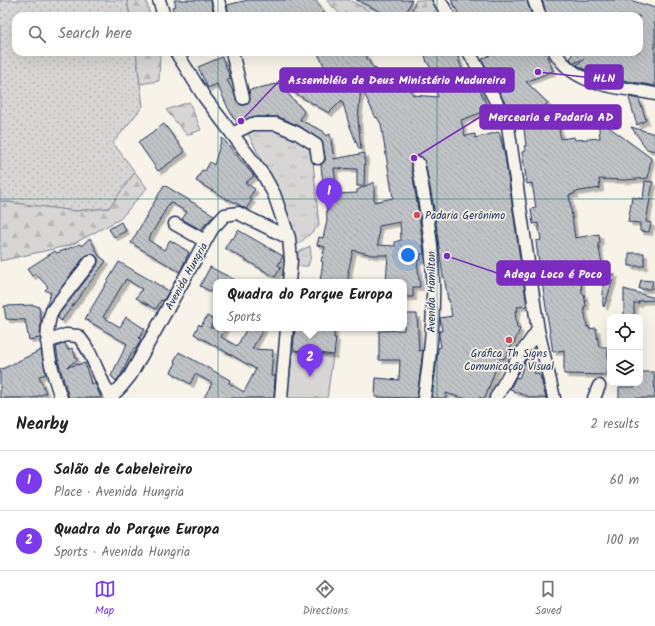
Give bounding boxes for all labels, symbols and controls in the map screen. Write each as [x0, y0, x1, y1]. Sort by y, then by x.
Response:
search box [12, 12, 643, 56]
text: Search here [58, 22, 132, 46]
icon: search [26, 23, 48, 45]
callout: HLN [585, 65, 623, 89]
callout: Assembléia de Deus Ministério Madureira [280, 68, 514, 92]
text: HLN [593, 69, 615, 88]
text: Assembléia de Deus Ministério Madureira [288, 71, 506, 90]
callout: Mercearia e Padaria AD [480, 105, 621, 129]
text: Mercearia e Padaria AD [489, 108, 613, 127]
pin: 1 [316, 178, 342, 211]
place label: Padaria Gerônimo [425, 207, 505, 225]
marker: Padaria Gerônimo [412, 210, 422, 220]
street label: Avenida Hungria [161, 239, 213, 314]
your location [398, 245, 418, 265]
street label: Avenida Hamilton [423, 251, 441, 333]
callout: Adega Loco é Poco [497, 261, 610, 285]
text: Adega Loco é Poco [504, 265, 602, 284]
popup [213, 279, 407, 331]
text: Quadra do Parque Europa [227, 283, 393, 307]
text: Sports [227, 307, 261, 328]
map controls [607, 314, 643, 386]
button: locate [607, 314, 643, 350]
marker: Gráfica Th Signs Comunicação Visual [504, 335, 514, 345]
pin: 2 [297, 344, 323, 377]
place label: Gráfica Th Signs Comunicação Visual [464, 345, 554, 376]
button: layers [607, 350, 643, 386]
text: Nearby [16, 411, 68, 438]
text: 2 results [591, 414, 639, 435]
text: Salão de Cabeleireiro [54, 458, 192, 482]
text: 1 [27, 470, 31, 491]
text: 60 m [610, 470, 639, 491]
text: Place · Avenida Hungria [54, 482, 184, 503]
text: Quadra do Parque Europa [54, 518, 220, 542]
text: 2 [25, 530, 33, 551]
text: 100 m [606, 530, 639, 551]
text: Sports · Avenida Hungria [54, 542, 190, 563]
tab: Map [94, 578, 116, 620]
tab: Directions [303, 578, 348, 620]
tab: Saved [535, 578, 561, 620]

